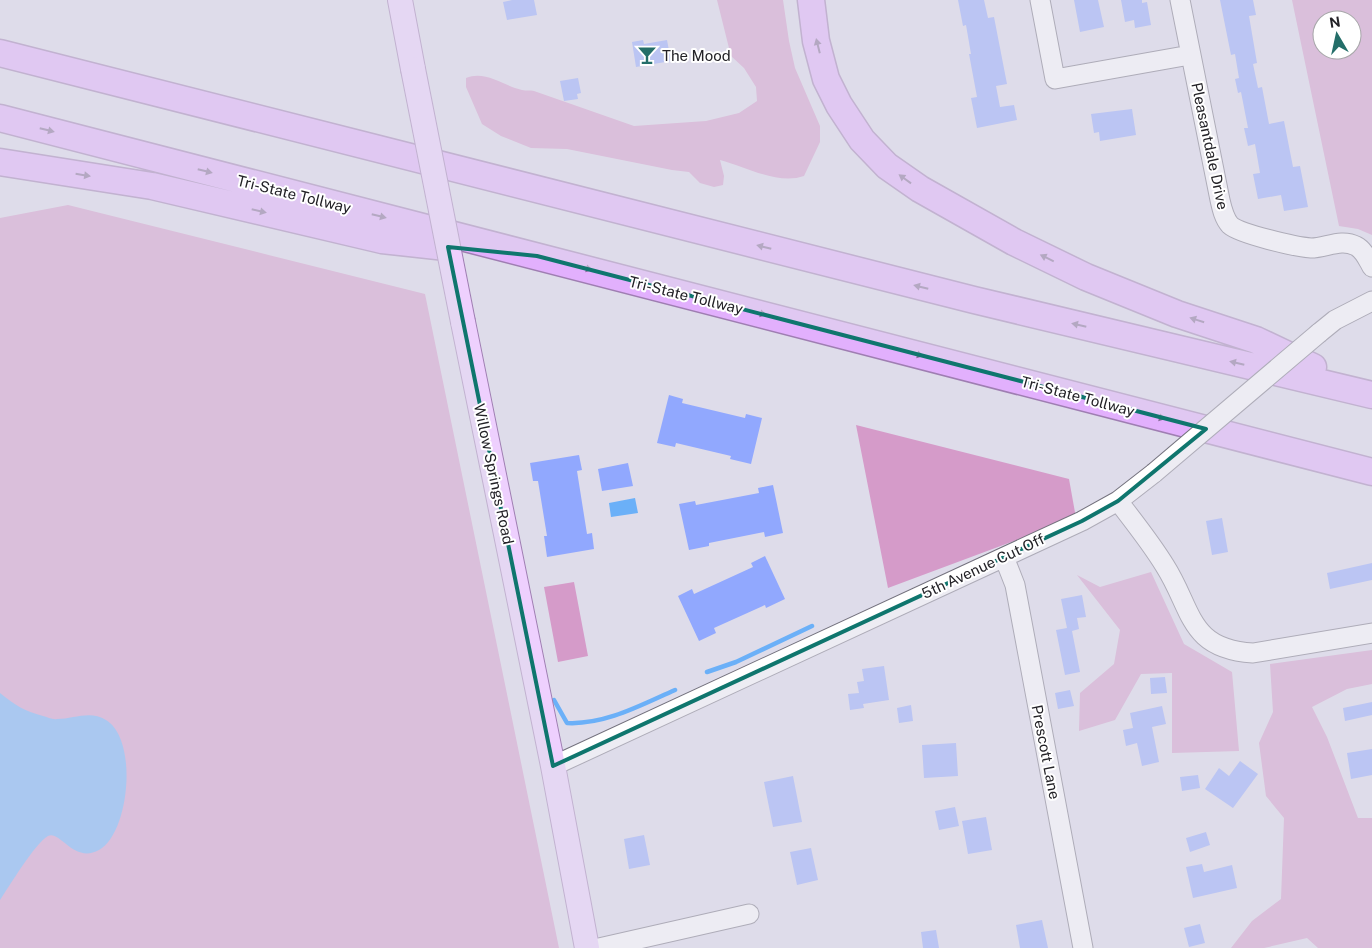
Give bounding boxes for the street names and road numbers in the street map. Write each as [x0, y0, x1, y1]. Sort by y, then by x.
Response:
street label: Pleasantdale Drive [1188, 81, 1232, 211]
street label: Tri-State Tollway [235, 172, 353, 216]
street label: Tri-State Tollway [627, 273, 745, 317]
street label: Tri-State Tollway [1019, 373, 1137, 419]
street label: Willow Springs Road [471, 402, 517, 546]
street label: 5th Avenue Cut Off [919, 530, 1047, 602]
street label: Prescott Lane [1028, 703, 1064, 801]

